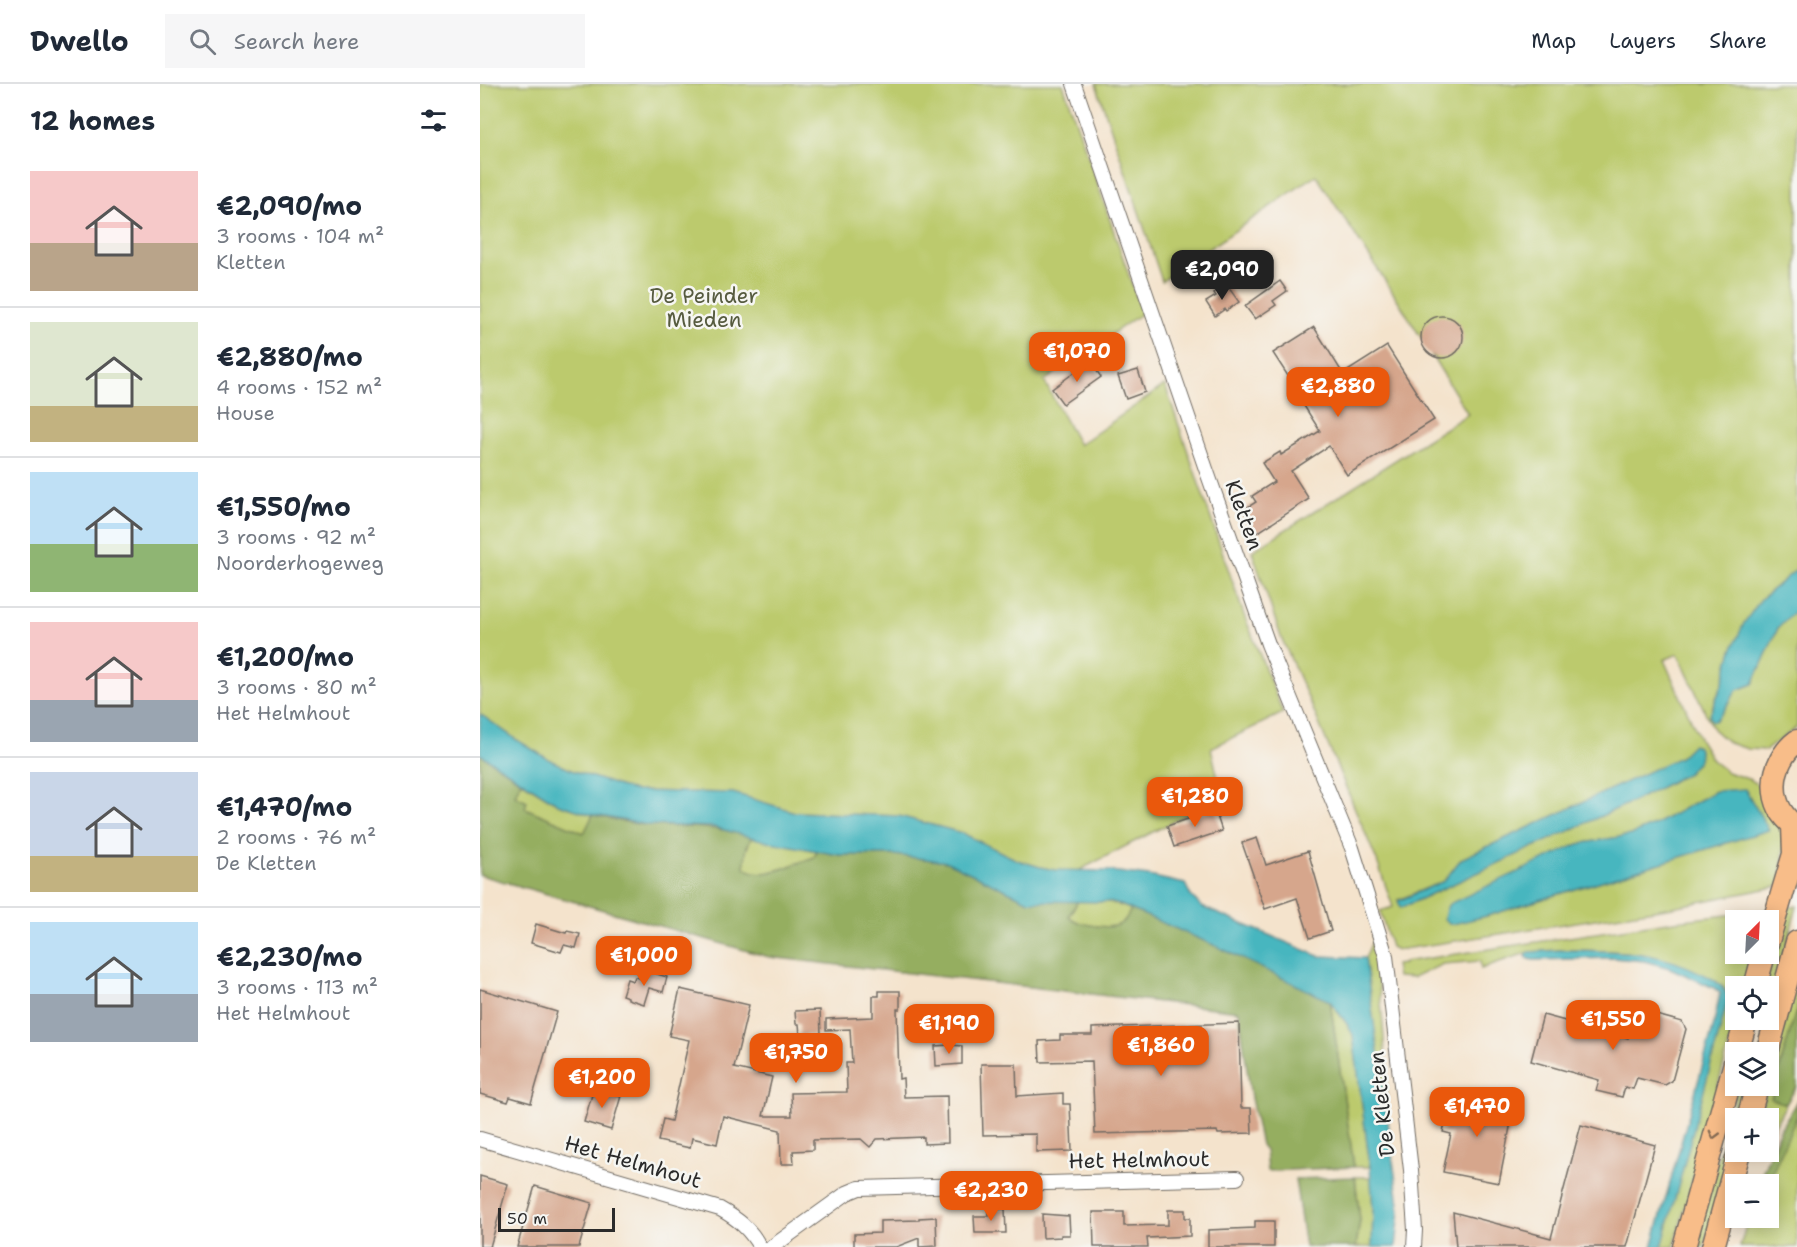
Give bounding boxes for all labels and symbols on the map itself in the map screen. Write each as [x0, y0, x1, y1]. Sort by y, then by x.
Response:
pin: €2,090 [1173, 250, 1271, 301]
park label: De Peinder Mieden [650, 282, 758, 334]
pin: €1,070 [1028, 332, 1126, 383]
pin: €2,880 [1289, 367, 1387, 418]
street label: Kletten [1218, 476, 1270, 554]
pin: €1,280 [1146, 777, 1244, 828]
north arrow [1725, 910, 1779, 964]
pin: €1,000 [595, 936, 693, 987]
pin: €1,550 [1564, 1000, 1662, 1051]
pin: €1,190 [900, 1004, 998, 1055]
pin: €1,860 [1112, 1026, 1210, 1077]
pin: €1,750 [747, 1033, 845, 1084]
street label: De Kletten [1363, 1050, 1401, 1158]
pin: €1,200 [553, 1058, 651, 1109]
pin: €1,470 [1428, 1087, 1526, 1138]
street label: Het Helmhout [561, 1129, 705, 1195]
one-way arrow [1709, 1130, 1722, 1140]
street label: Het Helmhout [1068, 1145, 1210, 1175]
pin: €2,230 [942, 1171, 1040, 1222]
scale bar [498, 1205, 615, 1232]

